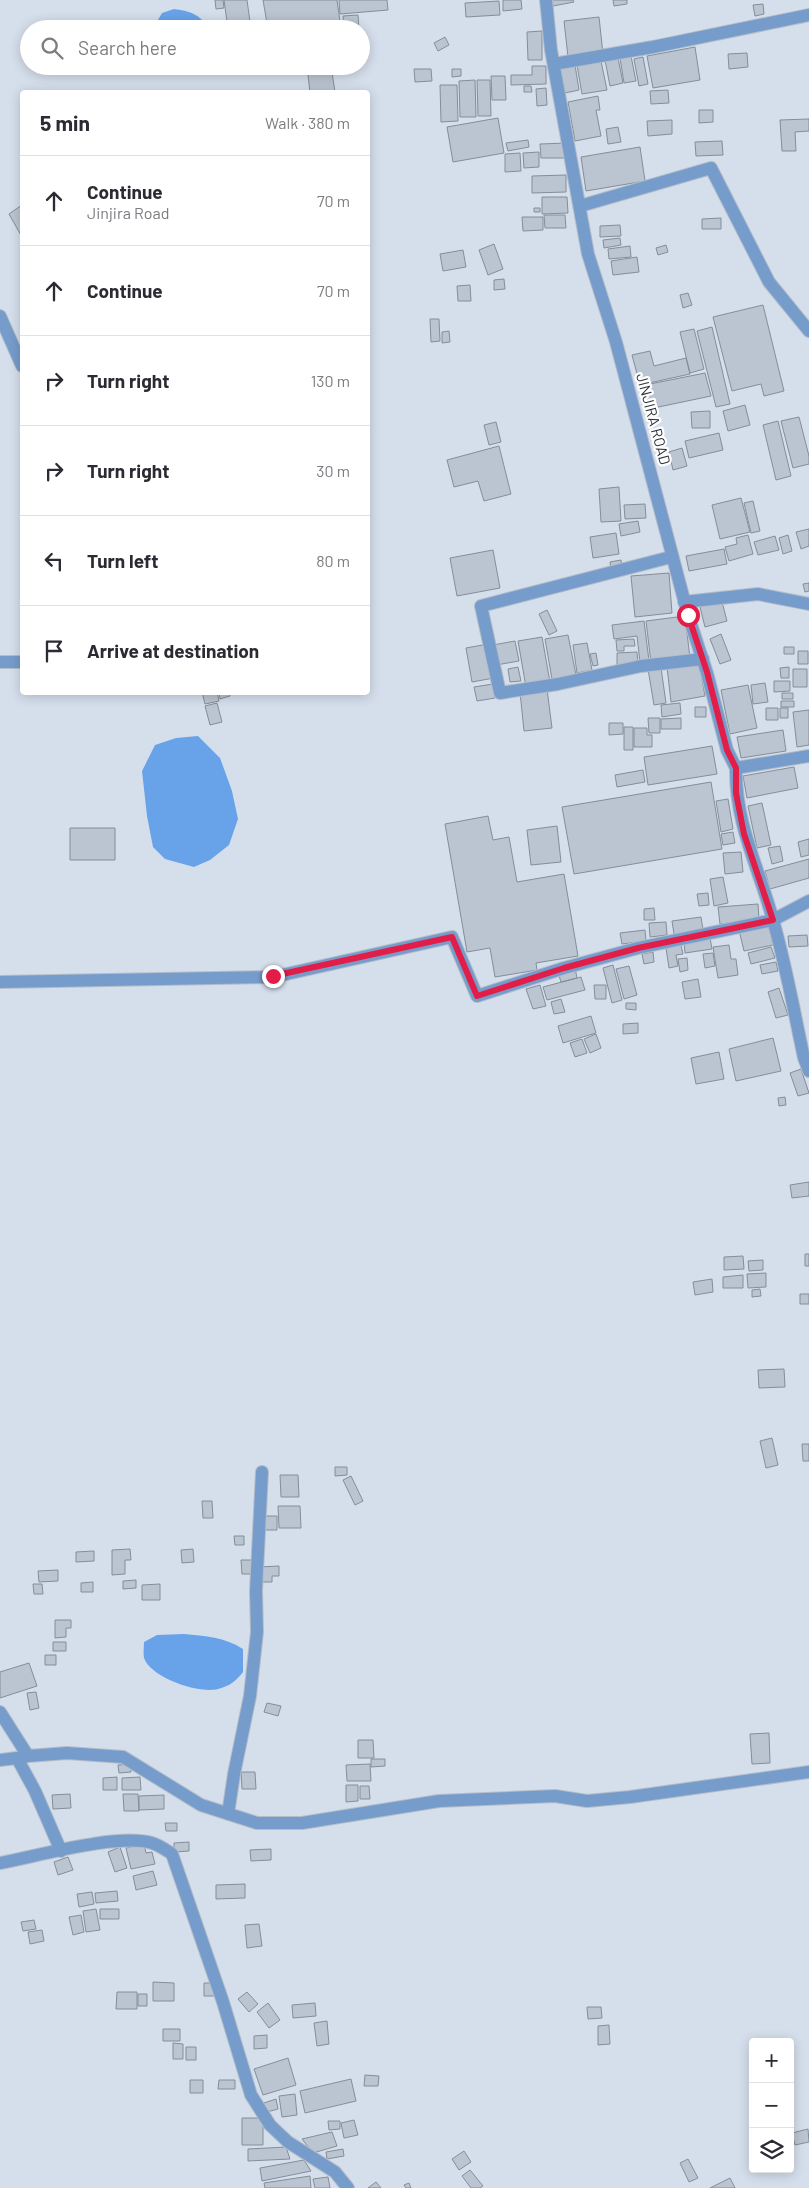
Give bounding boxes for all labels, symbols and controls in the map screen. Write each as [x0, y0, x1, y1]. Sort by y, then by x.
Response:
search box [20, 20, 370, 75]
icon: search [38, 34, 66, 62]
text: Search here [78, 36, 177, 59]
text: 5 min [40, 110, 90, 135]
text: Walk · 380 m [265, 113, 350, 132]
text: Continue [87, 180, 163, 203]
icon: ahead [40, 187, 68, 215]
text: 70 m [317, 191, 350, 210]
text: Jinjira Road [87, 203, 169, 222]
icon: ahead [40, 277, 68, 305]
text: Continue [87, 279, 163, 302]
text: 70 m [317, 281, 350, 300]
icon: right [40, 367, 68, 395]
text: Turn right [87, 369, 169, 392]
text: 130 m [311, 371, 350, 390]
street label: JINJIRA ROAD [633, 371, 675, 466]
icon: right [40, 457, 68, 485]
text: Turn right [87, 459, 169, 482]
text: 30 m [316, 461, 350, 480]
icon: left [40, 547, 68, 575]
text: Turn left [87, 549, 158, 572]
text: 80 m [316, 551, 350, 570]
route start [677, 604, 700, 627]
icon: arrive [40, 637, 68, 665]
text: Arrive at destination [87, 639, 259, 662]
route end [262, 965, 285, 988]
map controls [749, 2038, 794, 2173]
button: + [749, 2038, 794, 2083]
button: − [749, 2083, 794, 2128]
button: layers [749, 2128, 794, 2173]

